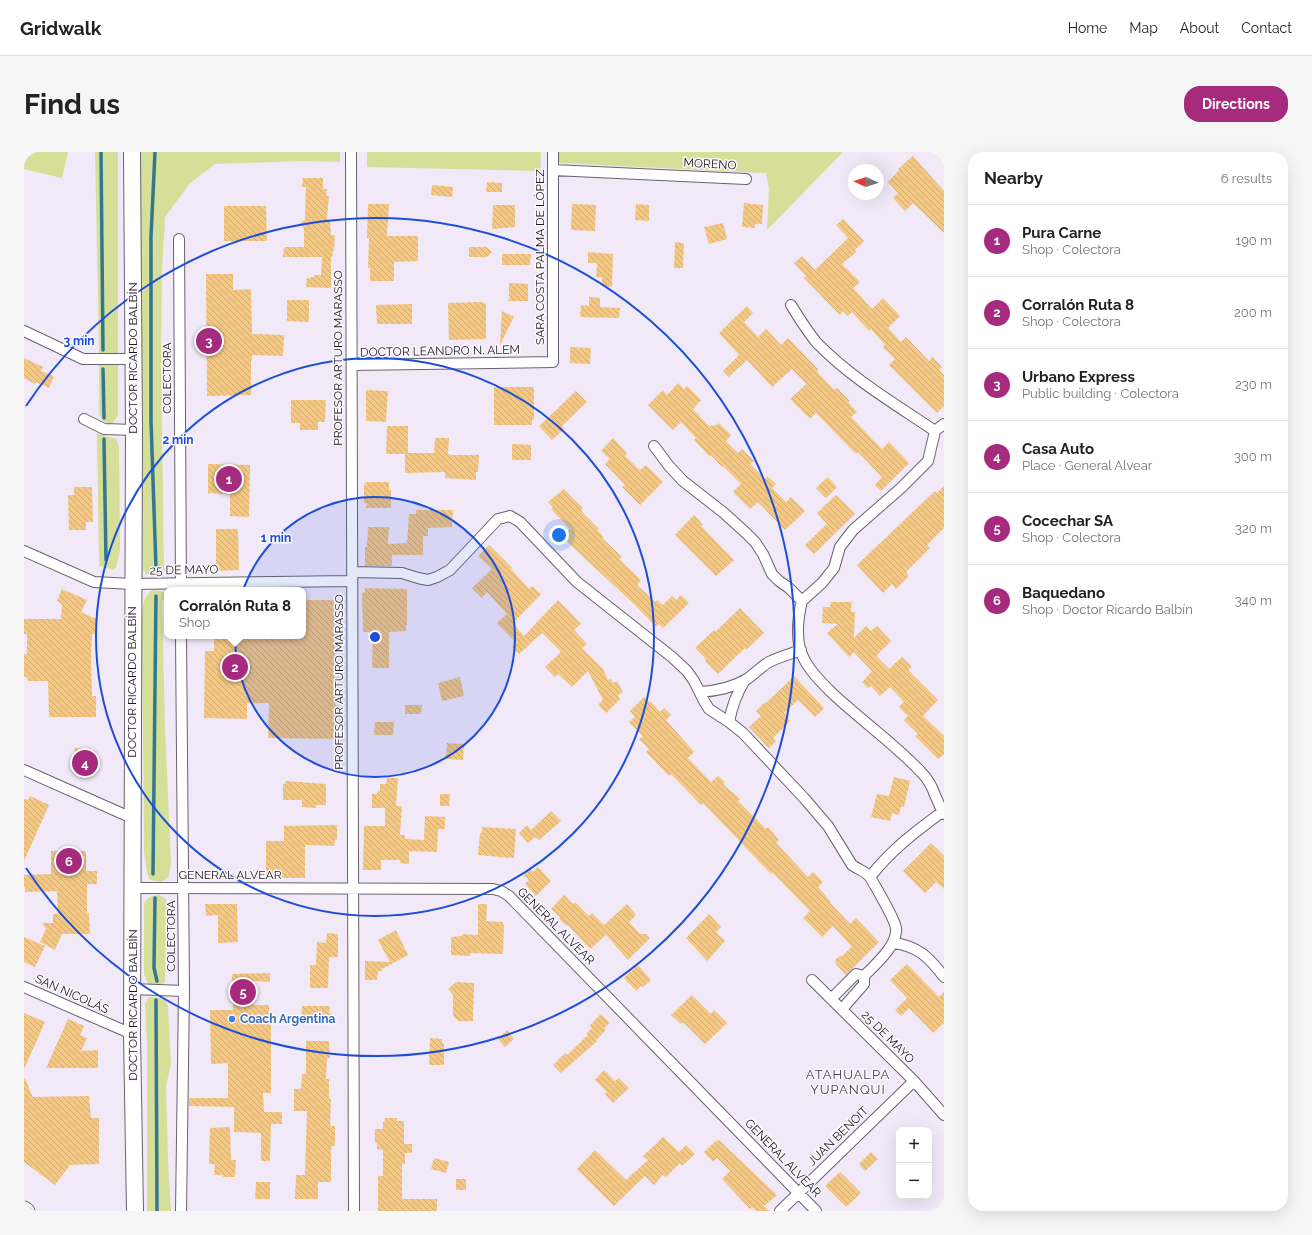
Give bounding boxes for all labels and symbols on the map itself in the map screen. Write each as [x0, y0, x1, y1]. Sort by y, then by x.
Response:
street label: MORENO [683, 156, 737, 172]
north arrow [848, 164, 884, 200]
street label: SARA COSTA PALMA DE LÓPEZ [533, 169, 547, 345]
street label: PROFESOR ARTURO MARASSO [331, 270, 345, 446]
street label: DOCTOR RICARDO BALBÍN [126, 282, 140, 434]
pin: 3 [196, 326, 222, 356]
text: 3 min [63, 334, 95, 348]
street label: COLECTORA [160, 342, 174, 414]
street label: DOCTOR LEANDRO N. ALEM [360, 343, 520, 359]
text: 2 min [162, 433, 194, 447]
pin: 1 [216, 464, 242, 494]
your location [549, 525, 569, 545]
text: 1 min [261, 531, 291, 545]
street label: 25 DE MAYO [150, 562, 218, 578]
street label: PROFESOR ARTURO MARASSO [332, 594, 346, 770]
street label: DOCTOR RICARDO BALBÍN [125, 606, 139, 758]
centre of rings [368, 630, 382, 644]
pin: 2 [222, 652, 248, 682]
pin: 4 [72, 748, 98, 778]
pin: 6 [56, 846, 82, 876]
street label: GENERAL ALVEAR [179, 868, 282, 882]
street label: GENERAL ALVEAR [515, 885, 597, 967]
street label: COLECTORA [164, 900, 178, 972]
street label: DOCTOR RICARDO BALBÍN [126, 929, 140, 1081]
street label: SAN NICOLÁS [33, 971, 111, 1017]
pin: 5 [230, 977, 256, 1007]
street label: 25 DE MAYO [859, 1008, 917, 1066]
place label: Coach Argentina [240, 1012, 335, 1026]
marker: Coach Argentina [227, 1014, 237, 1024]
district label: ATAHUALPA YUPANQUI [806, 1067, 890, 1097]
street label: JUAN BENOIT [805, 1103, 872, 1168]
street label: GENERAL ALVEAR [742, 1116, 824, 1200]

